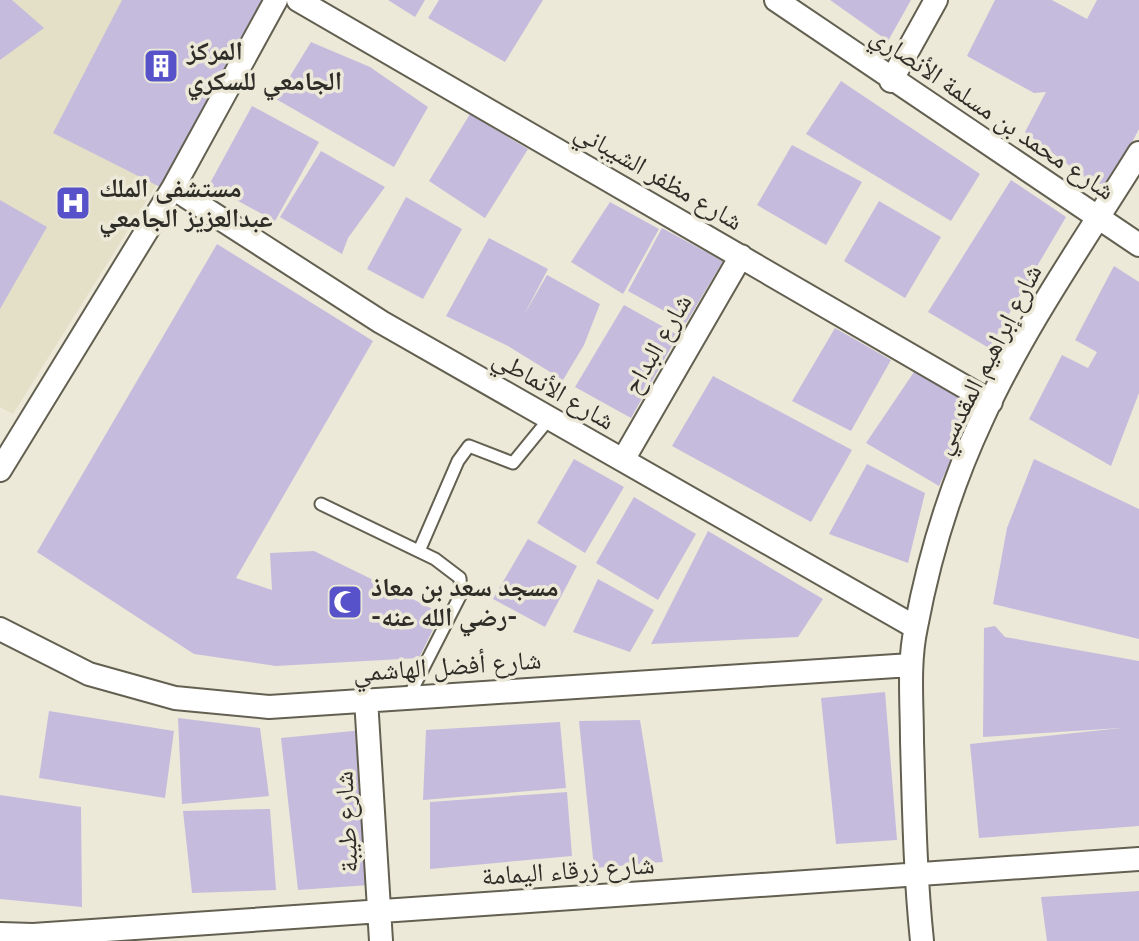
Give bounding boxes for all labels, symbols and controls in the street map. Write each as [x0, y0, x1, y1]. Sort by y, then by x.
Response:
street label: شارع محمد بن مسلمة الأنصاري [862, 20, 1121, 210]
place label: المركز الجامعي للسكري [186, 36, 342, 101]
building icon: المركز الجامعي للسكري [142, 47, 180, 85]
street label: شارع مظفر الشيباني [567, 116, 748, 241]
place label: مستشفى الملك عبدالعزيز الجامعي [99, 173, 273, 238]
hospital icon: مستشفى الملك عبدالعزيز الجامعي [54, 184, 92, 222]
street label: شارع إبراهيم المقدسي [926, 259, 1053, 461]
street label: شارع البداح [616, 289, 698, 400]
street label: شارع الأنماطي [485, 342, 620, 441]
place label: مسجد سعد بن معاذ -رضي الله عنه- [371, 572, 558, 637]
mosque icon: مسجد سعد بن معاذ -رضي الله عنه- [326, 583, 364, 621]
street label: شارع أفضل الهاشمي [352, 644, 543, 693]
street label: شارع طيبة [328, 770, 365, 874]
street label: شارع زرقاء اليمامة [481, 849, 656, 892]

